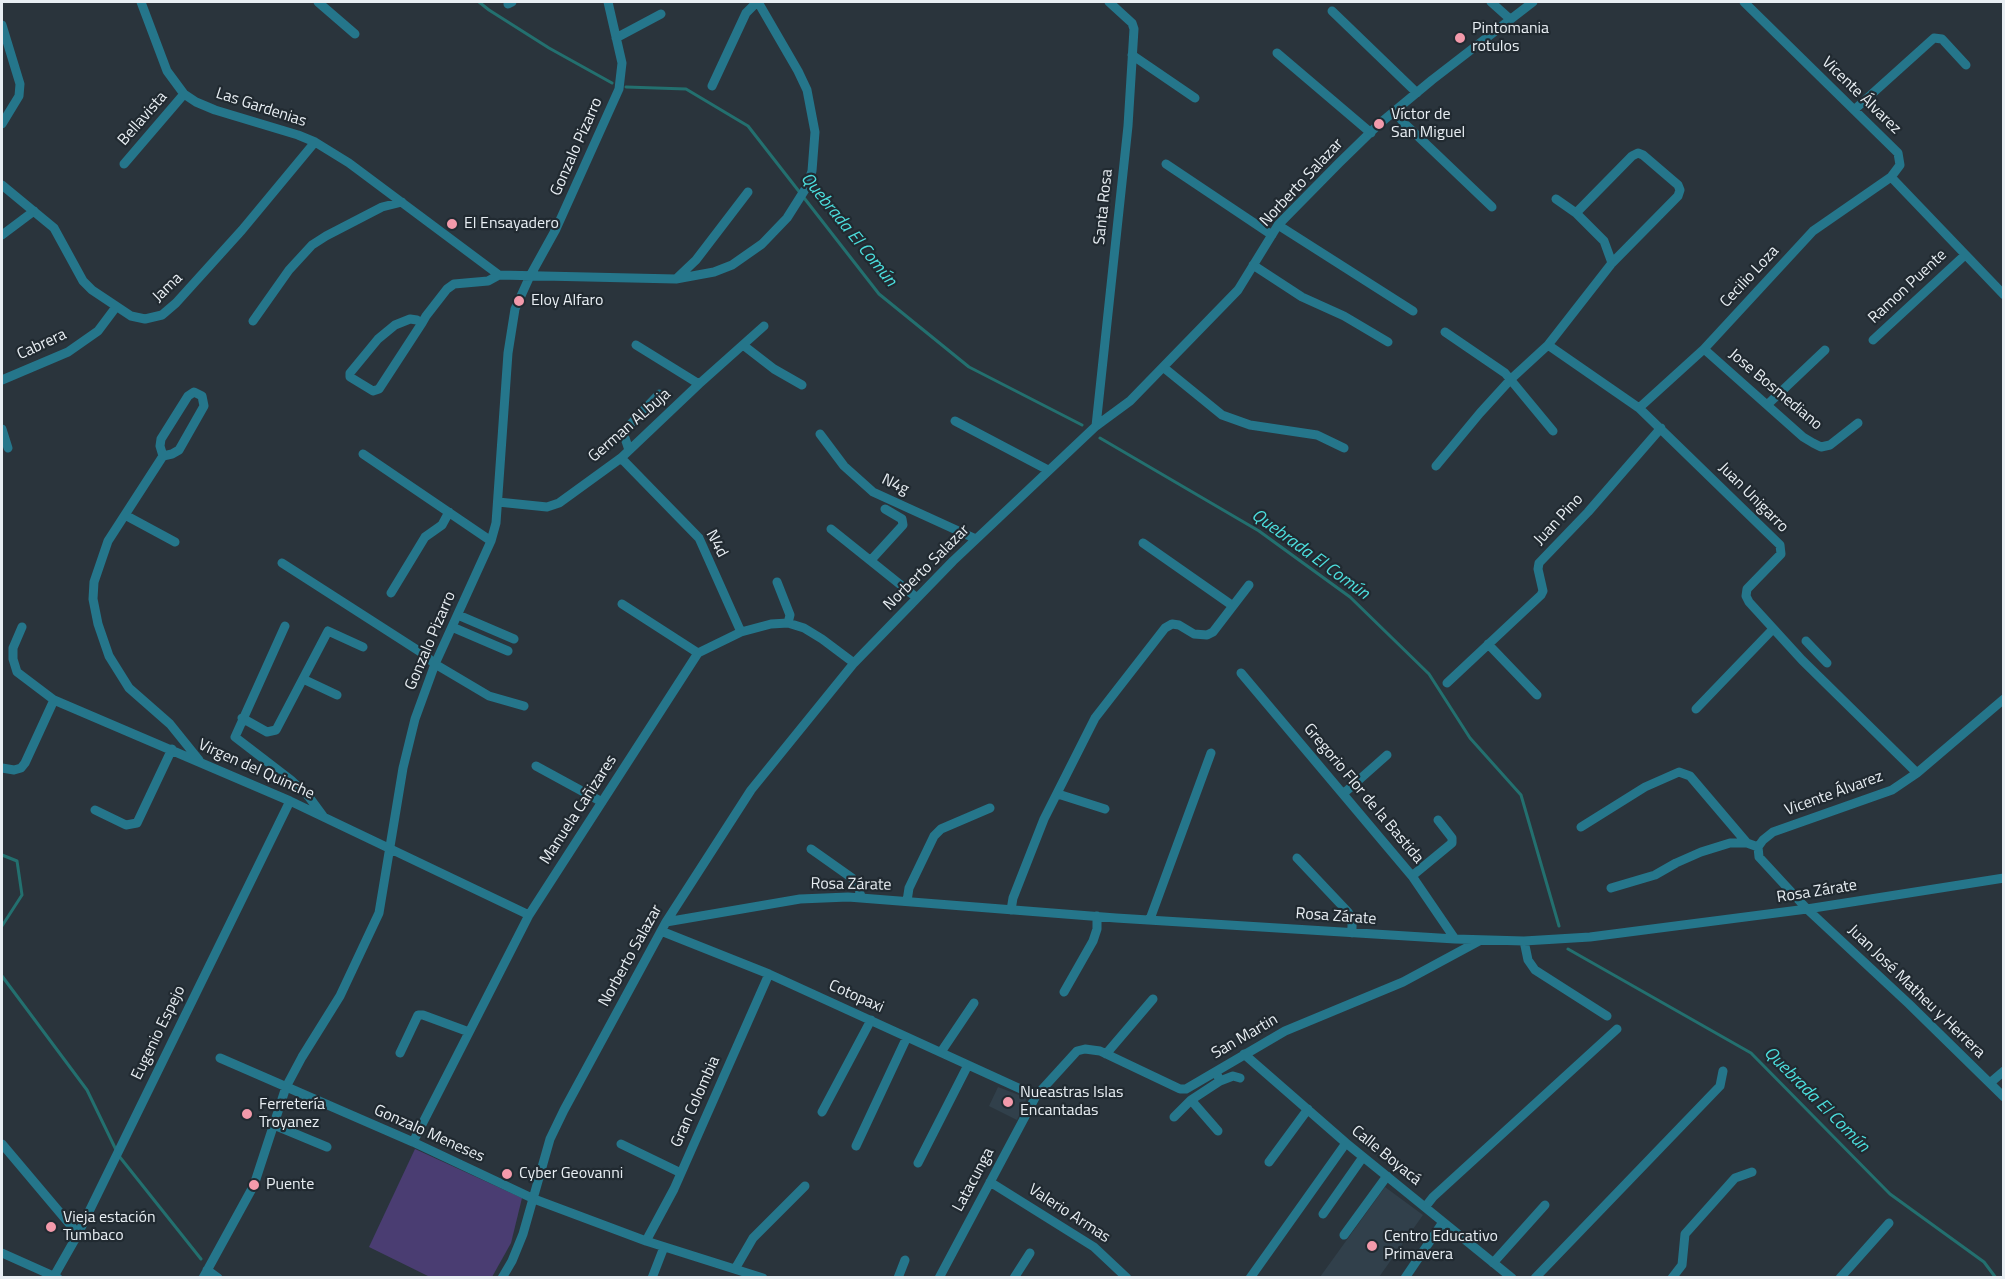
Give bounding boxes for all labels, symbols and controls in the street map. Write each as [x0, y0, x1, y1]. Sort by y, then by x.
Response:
place label: Pintomania rotulos [1472, 19, 1549, 57]
marker: Pintomania rotulos [1453, 31, 1467, 45]
street label: Vicente Álvarez [1817, 53, 1905, 139]
street label: Las Gardenias [213, 84, 309, 132]
street label: Bellavista [114, 88, 172, 150]
street label: Gonzalo Pizarro [547, 95, 607, 199]
place label: Víctor de San Miguel [1391, 105, 1465, 143]
marker: Víctor de San Miguel [1372, 117, 1386, 131]
street label: Norberto Salazar [1256, 135, 1348, 231]
street label: Santa Rosa [1090, 168, 1118, 246]
water label: Quebrada El Común [795, 169, 901, 291]
place label: El Ensayadero [464, 214, 559, 234]
marker: El Ensayadero [445, 217, 459, 231]
street label: Cecilio Loza [1717, 242, 1783, 312]
street label: Ramon Puente [1865, 246, 1951, 328]
street label: Jama [149, 269, 187, 307]
place label: Eloy Alfaro [531, 291, 603, 311]
marker: Eloy Alfaro [512, 294, 526, 308]
street label: Cabrera [14, 325, 70, 365]
street label: Jose Bosmediano [1724, 345, 1826, 435]
street label: German ALbuja [585, 385, 675, 467]
street label: Juan Unigarro [1714, 459, 1792, 537]
street label: N4g [878, 470, 912, 500]
street label: Juan Pino [1530, 490, 1588, 550]
water label: Quebrada El Común [1247, 505, 1373, 605]
street label: Norberto Salazar [880, 521, 974, 615]
street label: N4d [701, 527, 731, 561]
street label: Gonzalo Pizarro [402, 589, 460, 693]
street label: Gregorio Flor de la Bastida [1299, 720, 1427, 868]
street label: Virgen del Quinche [195, 736, 317, 804]
street label: Manuela Cañizares [536, 752, 622, 868]
street label: Vicente Álvarez [1782, 767, 1886, 821]
street label: Rosa Zárate [810, 875, 892, 895]
street label: Rosa Zárate [1776, 876, 1858, 908]
street label: Norberto Salazar [595, 902, 667, 1010]
street label: Rosa Zárate [1295, 905, 1377, 929]
street label: Juan José Matheu y Herrera [1843, 921, 1989, 1063]
street label: Cotopaxi [826, 976, 886, 1018]
street label: Eugenio Espejo [128, 983, 190, 1083]
street label: San Martin [1208, 1010, 1282, 1064]
water label: Quebrada El Común [1759, 1043, 1873, 1157]
street label: Gran Colombia [667, 1053, 725, 1151]
place label: Nueastras Islas Encantadas [1020, 1083, 1124, 1121]
place label: Ferretería Troyanez [259, 1095, 325, 1133]
marker: Nueastras Islas Encantadas [1001, 1095, 1015, 1109]
street label: Gonzalo Meneses [371, 1101, 487, 1167]
marker: Ferretería Troyanez [240, 1107, 254, 1121]
street label: Calle Boyacá [1347, 1122, 1425, 1190]
street label: Latacunga [949, 1145, 999, 1215]
place label: Cyber Geovanni [519, 1164, 623, 1184]
marker: Cyber Geovanni [500, 1167, 514, 1181]
place label: Puente [266, 1175, 314, 1195]
marker: Puente [247, 1178, 261, 1192]
street label: Valerio Armas [1025, 1180, 1113, 1248]
place label: Vieja estación Tumbaco [63, 1208, 156, 1246]
marker: Vieja estación Tumbaco [44, 1220, 58, 1234]
place label: Centro Educativo Primavera [1384, 1227, 1498, 1265]
marker: Centro Educativo Primavera [1365, 1239, 1379, 1253]

